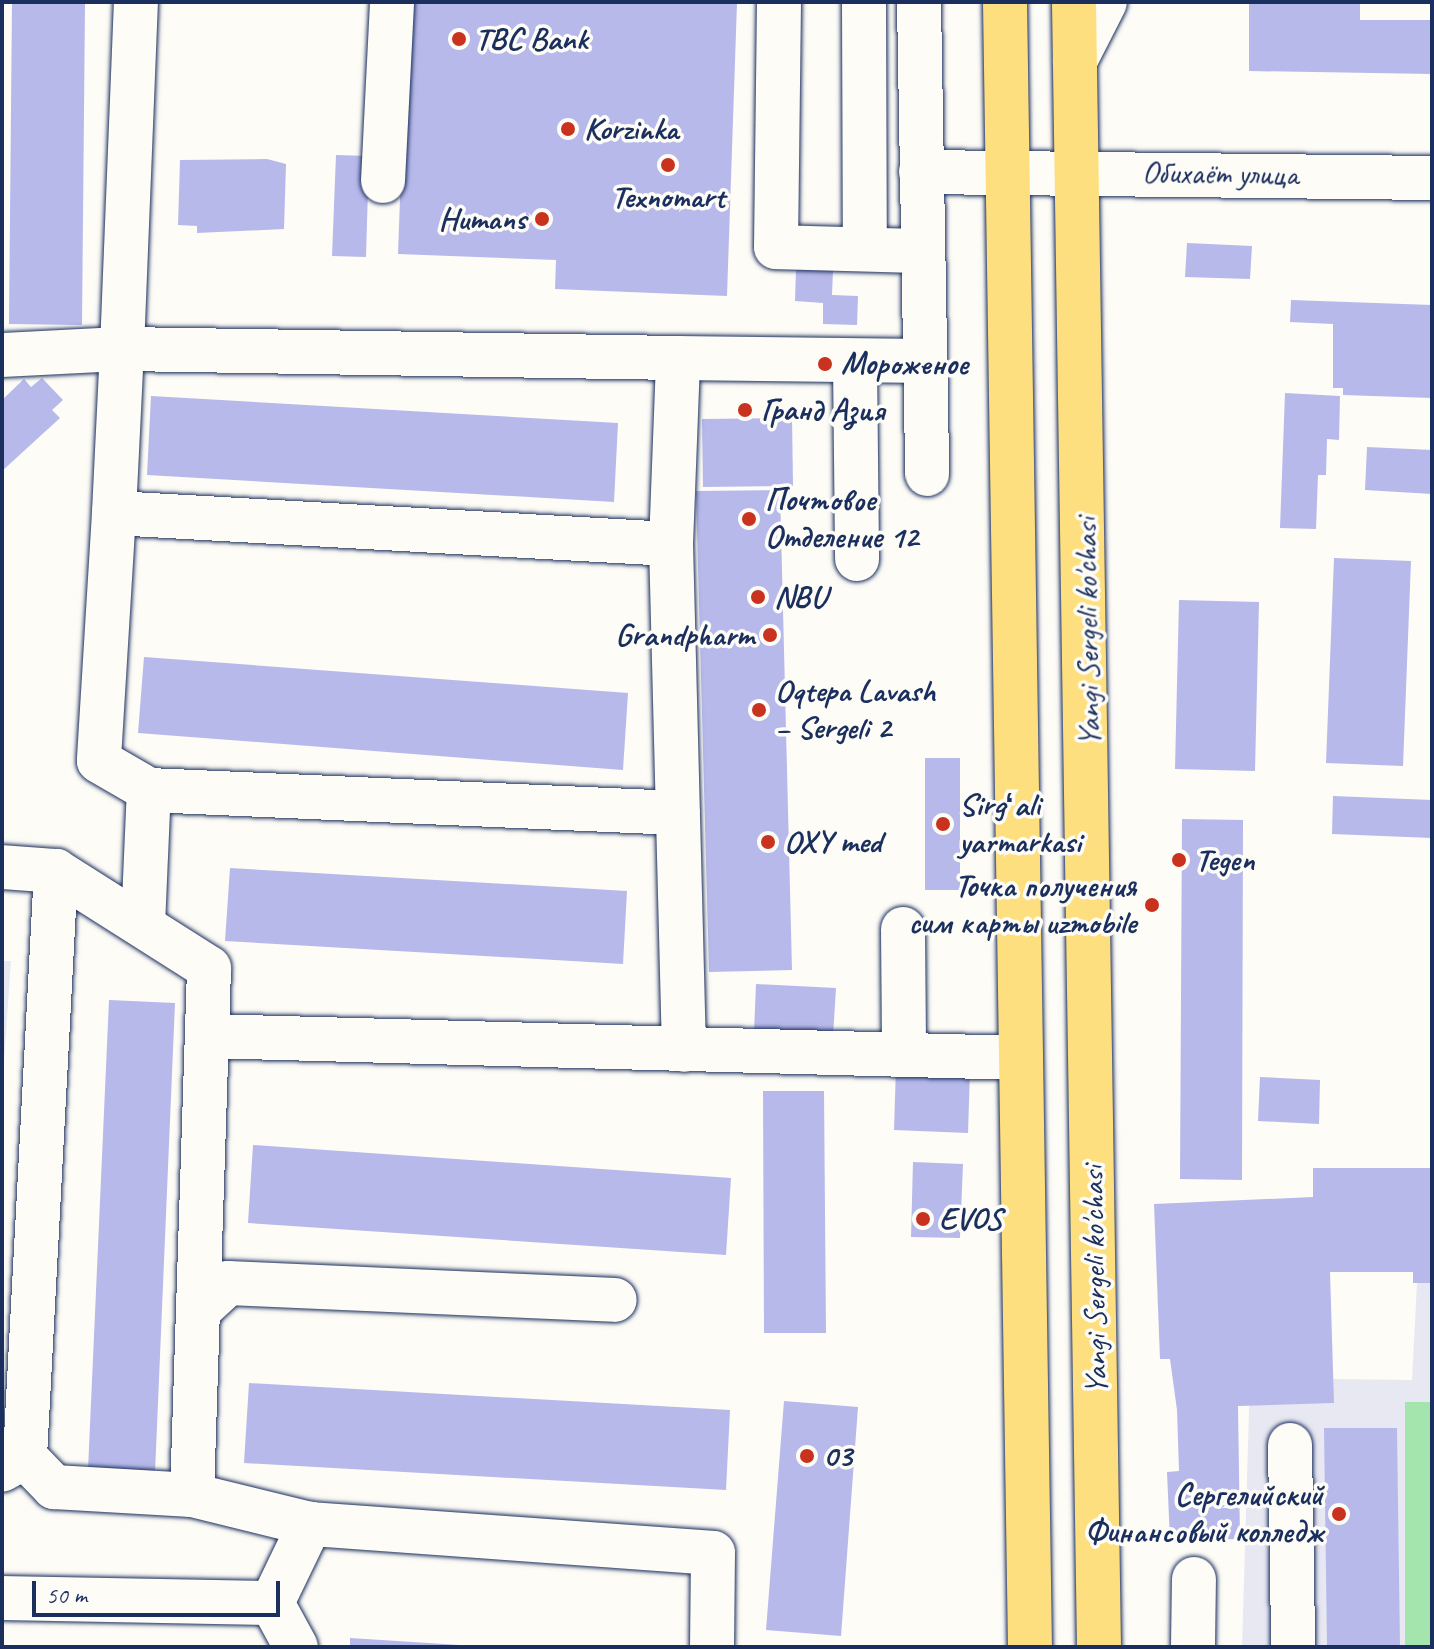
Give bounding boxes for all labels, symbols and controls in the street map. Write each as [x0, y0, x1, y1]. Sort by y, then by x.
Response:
place label: TBC Bank [475, 20, 587, 58]
marker: TBC Bank [450, 30, 468, 48]
place label: Korzinka [584, 110, 678, 148]
marker: Korzinka [559, 120, 577, 138]
street label: Обихаёт улица [1141, 153, 1299, 195]
marker: Texnomart [659, 156, 677, 174]
place label: Texnomart [611, 178, 725, 216]
place label: Humans [439, 200, 526, 238]
marker: Humans [533, 210, 551, 228]
place label: Мороженое [841, 345, 968, 383]
marker: Мороженое [816, 355, 834, 373]
place label: Гранд Азия [761, 391, 880, 429]
marker: Гранд Азия [736, 401, 754, 419]
place label: Почтовое Отделение 12 [765, 482, 918, 557]
marker: Почтовое Отделение 12 [740, 510, 758, 528]
street label: Yangi Sergeli ko'chasi [1067, 517, 1109, 747]
place label: NBU [774, 578, 826, 616]
marker: NBU [749, 588, 767, 606]
place label: Grandpharm [615, 616, 754, 654]
marker: Grandpharm [761, 626, 779, 644]
place label: Oqtepa Lavash – Sergeli 2 [775, 673, 935, 748]
marker: Oqtepa Lavash – Sergeli 2 [750, 701, 768, 719]
place label: Sirgʻali yarmarkasi [959, 787, 1081, 862]
marker: Sirgʻali yarmarkasi [934, 815, 952, 833]
place label: OXY med [784, 823, 881, 861]
marker: OXY med [759, 833, 777, 851]
place label: Tegen [1195, 841, 1254, 879]
marker: Tegen [1170, 851, 1188, 869]
place label: Точка получения сим карты uzmobile [909, 868, 1136, 943]
marker: Точка получения сим карты uzmobile [1143, 896, 1161, 914]
street label: Yangi Sergeli ko'chasi [1074, 1165, 1116, 1395]
place label: EVOS [939, 1200, 1002, 1238]
marker: EVOS [914, 1210, 932, 1228]
place label: 03 [823, 1437, 852, 1475]
marker: 03 [798, 1447, 816, 1465]
place label: Сергелийский Финансовый колледж [1085, 1477, 1323, 1552]
marker: Сергелийский Финансовый колледж [1330, 1505, 1348, 1523]
scale bar [36, 1565, 284, 1615]
text: 50 m [46, 1580, 87, 1610]

